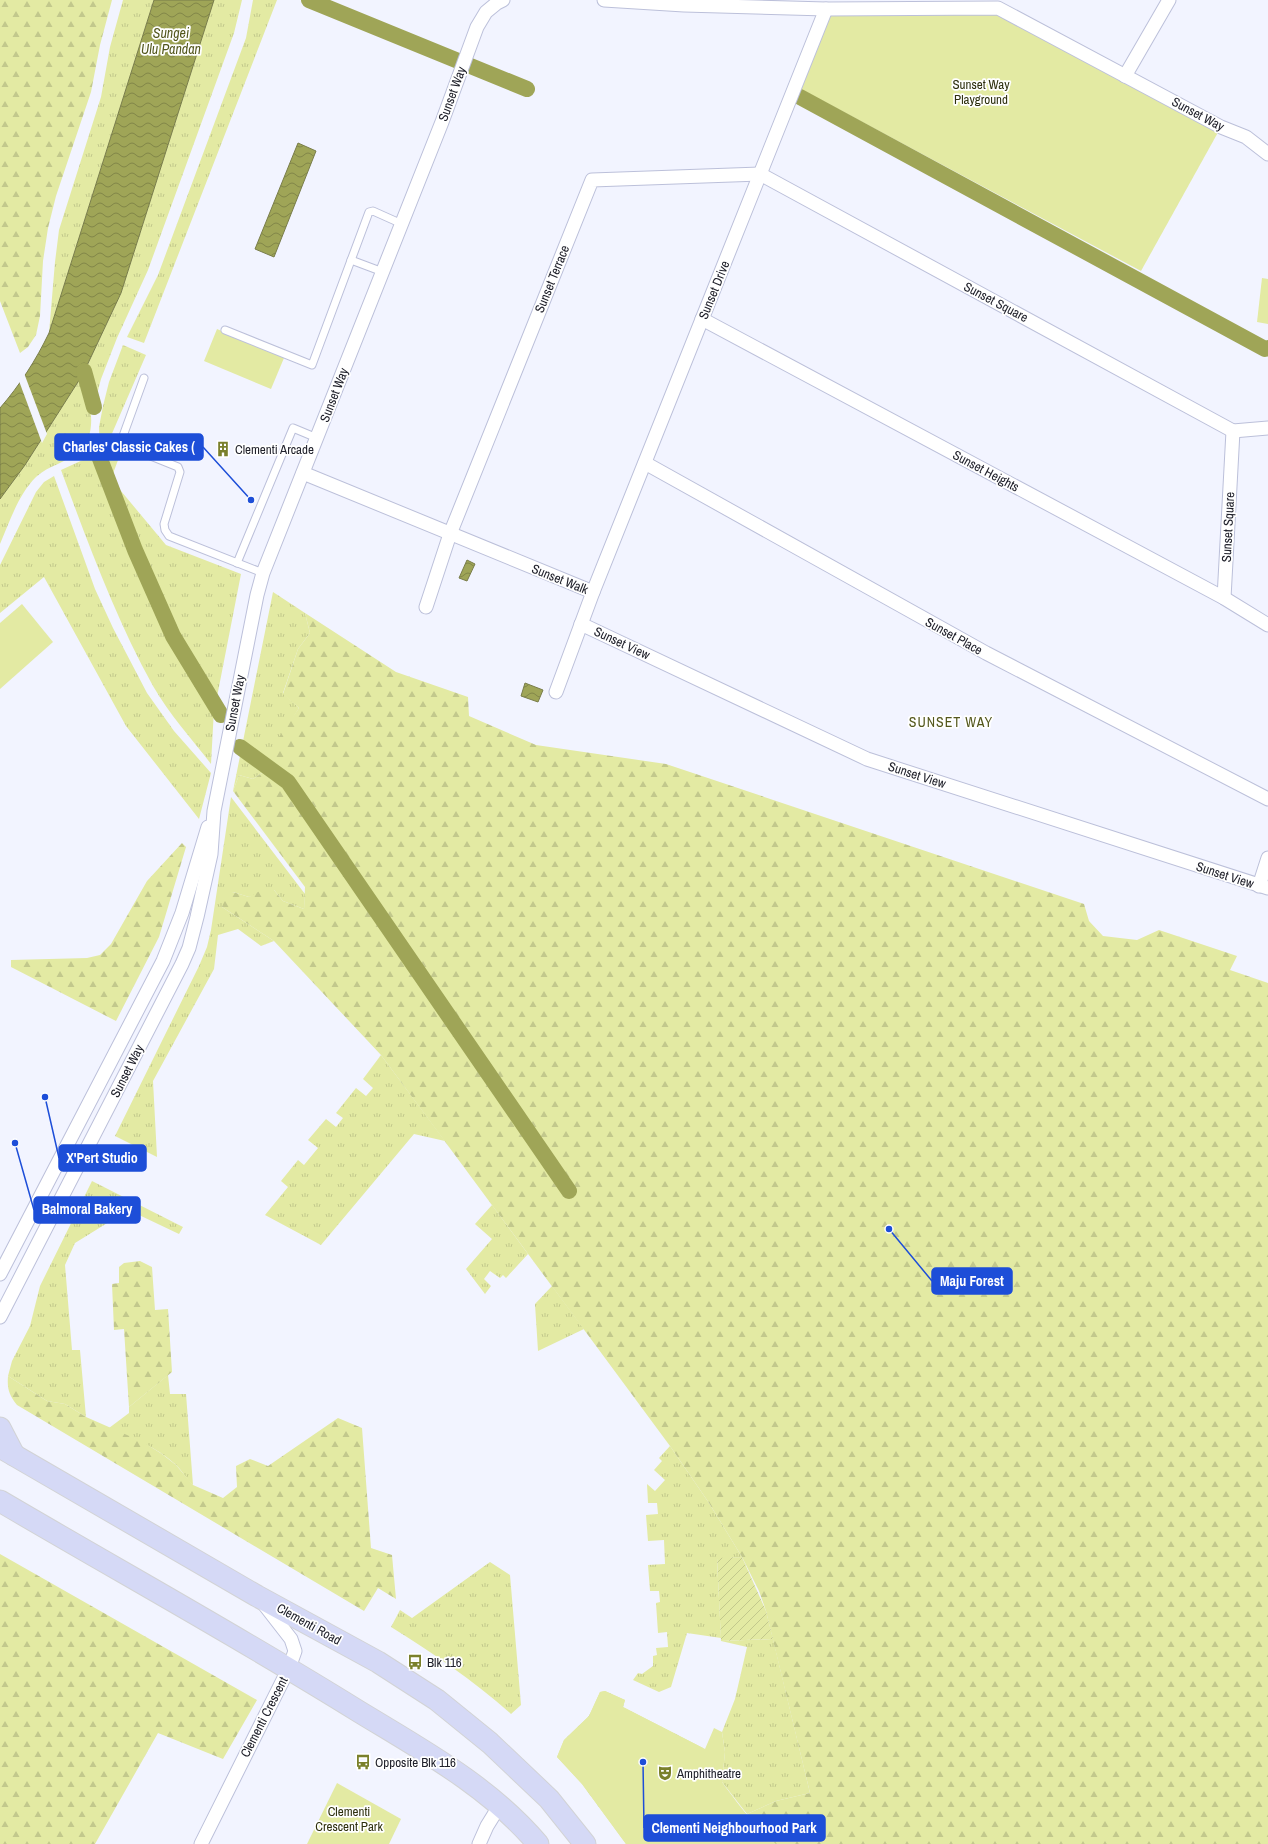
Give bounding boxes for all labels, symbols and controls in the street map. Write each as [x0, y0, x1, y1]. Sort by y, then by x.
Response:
water label: Sungei Ulu Pandan [141, 24, 201, 58]
street label: Sunset Way [434, 64, 470, 124]
park label: Sunset Way Playground [952, 76, 1010, 108]
street label: Sunset Way [1169, 93, 1228, 135]
street label: Sunset Terrace [531, 243, 573, 315]
street label: Sunset Drive [695, 258, 733, 322]
street label: Sunset Square [961, 278, 1031, 326]
street label: Sunset Way [316, 365, 352, 425]
callout: Charles' Classic Cakes ( [55, 434, 203, 460]
text: Charles' Classic Cakes ( [63, 438, 195, 456]
building icon: Clementi Arcade [214, 440, 232, 458]
place label: Clementi Arcade [235, 441, 314, 458]
street label: Sunset Heights [950, 446, 1022, 496]
street label: Sunset Square [1218, 491, 1238, 563]
street label: Sunset Walk [529, 560, 591, 598]
street label: Sunset Place [922, 613, 986, 659]
street label: Sunset View [591, 623, 653, 663]
street label: Sunset Way [221, 673, 249, 733]
district label: SUNSET WAY [909, 713, 993, 731]
street label: Sunset View [886, 758, 948, 792]
street label: Sunset View [1194, 858, 1256, 892]
street label: Sunset Way [106, 1041, 148, 1100]
callout: X'Pert Studio [59, 1145, 146, 1171]
text: X'Pert Studio [66, 1149, 138, 1167]
callout: Balmoral Bakery [34, 1197, 140, 1223]
text: Balmoral Bakery [42, 1200, 133, 1218]
callout: Maju Forest [932, 1268, 1012, 1294]
text: Maju Forest [940, 1272, 1004, 1290]
street label: Clementi Road [274, 1599, 344, 1649]
bus stop icon: Blk 116 [406, 1653, 424, 1671]
place label: Blk 116 [427, 1654, 462, 1671]
street label: Clementi Crescent [236, 1674, 292, 1760]
bus stop icon: Opposite Blk 116 [354, 1753, 372, 1771]
place label: Opposite Blk 116 [375, 1754, 456, 1771]
theatre icon: Amphitheatre [656, 1764, 674, 1782]
place label: Amphitheatre [676, 1765, 741, 1782]
park label: Clementi Crescent Park [315, 1803, 383, 1835]
callout: Clementi Neighbourhood Park [644, 1815, 825, 1841]
text: Clementi Neighbourhood Park [651, 1819, 817, 1837]

